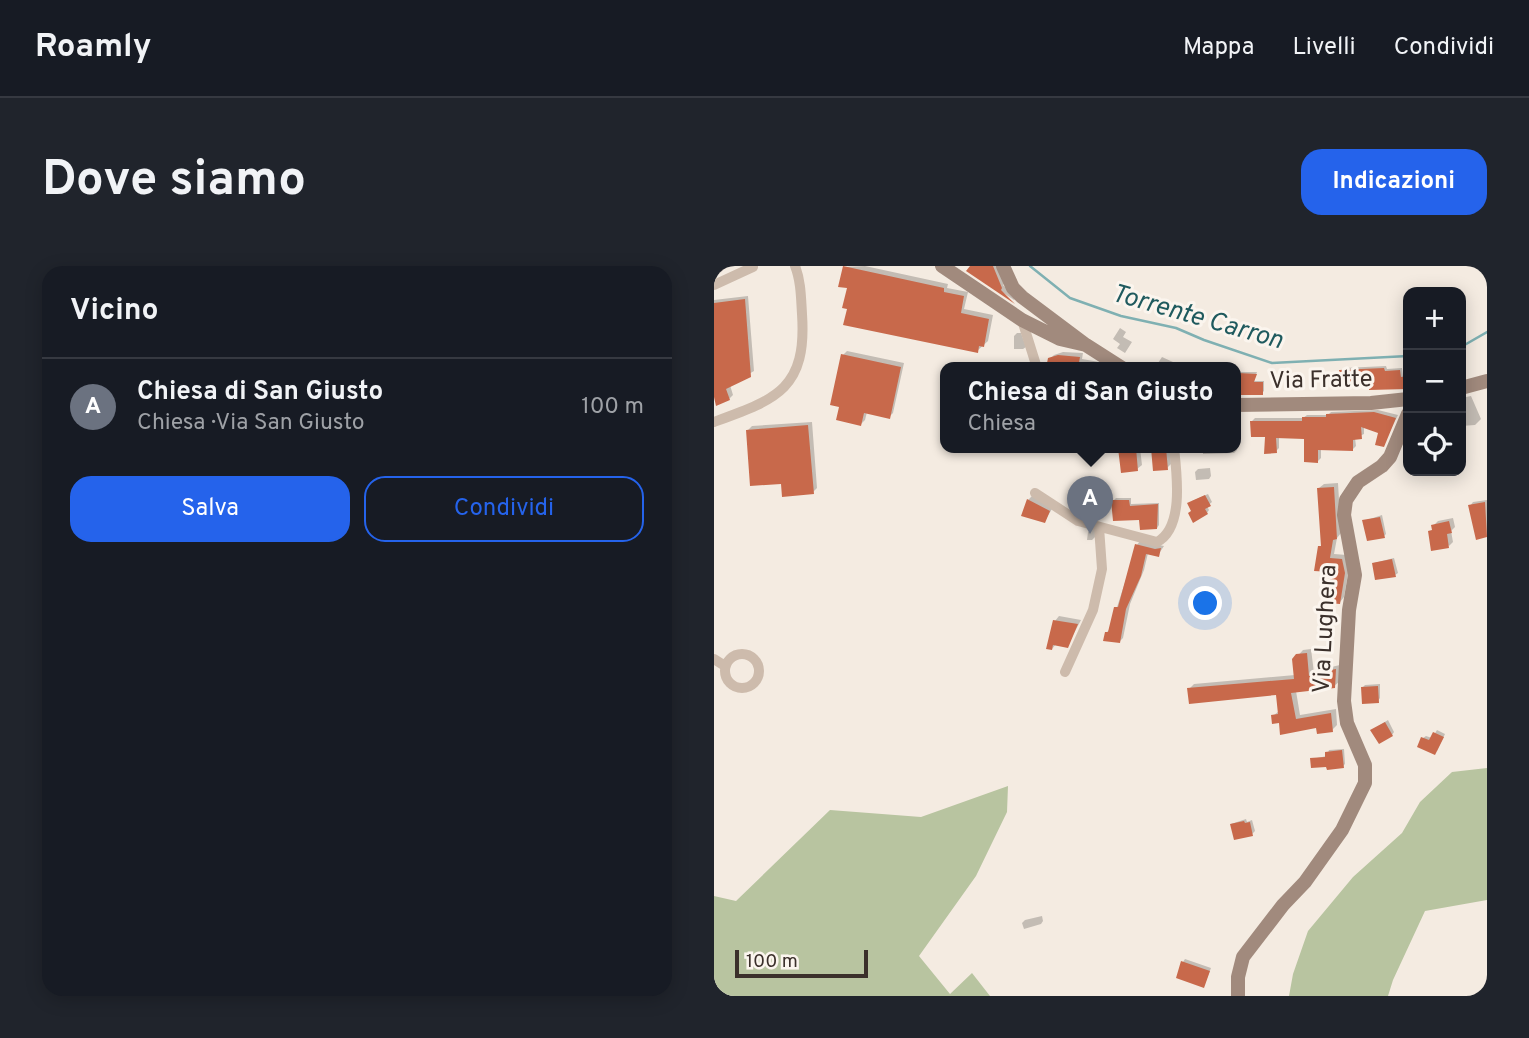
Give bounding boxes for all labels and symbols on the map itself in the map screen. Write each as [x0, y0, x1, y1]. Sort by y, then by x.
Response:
water label: Torrente Carron [1108, 278, 1286, 358]
street label: Via Fratte [1269, 365, 1373, 397]
pin: A [1067, 476, 1113, 534]
street label: Via Lughera [1308, 564, 1344, 694]
your location [1188, 586, 1222, 620]
scale bar [735, 947, 868, 979]

